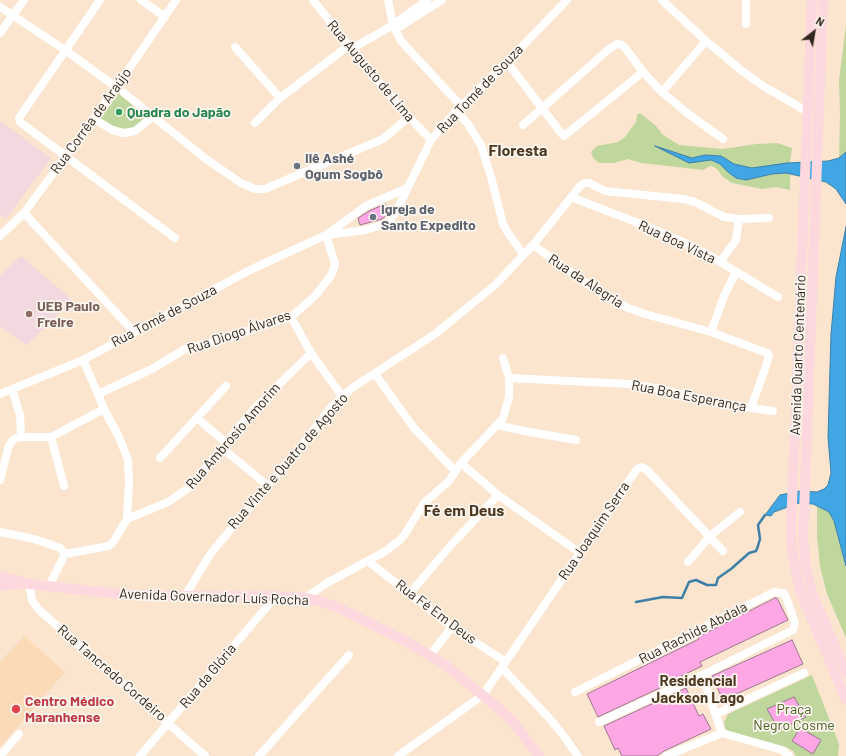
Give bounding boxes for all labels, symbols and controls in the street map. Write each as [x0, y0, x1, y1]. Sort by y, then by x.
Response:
north arrow [794, 12, 834, 52]
text: N [814, 14, 827, 29]
street label: Rua Augusto de Lima [324, 17, 418, 125]
street label: Rua Tomé de Souza [433, 41, 527, 137]
street label: Rua Corrêa de Araújo [47, 65, 135, 177]
place label: Quadra do Japão [127, 104, 231, 120]
marker: Quadra do Japão [114, 107, 124, 117]
district label: Floresta [489, 141, 547, 161]
place label: Ilê Ashé Ogum Sogbô [305, 150, 383, 182]
marker: Ilê Ashé Ogum Sogbô [292, 161, 302, 171]
place label: Igreja de Santo Expedito [381, 201, 476, 234]
marker: Igreja de Santo Expedito [368, 212, 378, 222]
street label: Rua Boa Vista [636, 217, 718, 267]
street label: Rua da Alegria [545, 251, 627, 311]
street label: Avenida Quarto Centenário [787, 274, 809, 436]
street label: Rua Tomé de Souza [108, 281, 220, 351]
place label: UEB Paulo Freire [37, 298, 100, 330]
street label: Rua Diogo Álvares [185, 306, 293, 358]
marker: UEB Paulo Freire [24, 309, 34, 319]
street label: Rua Boa Esperança [630, 377, 748, 415]
street label: Rua Ambrosio Amorim [182, 380, 284, 492]
street label: Rua Vinte e Quatro de Agosto [224, 390, 352, 532]
street label: Rua Joaquim Serra [555, 479, 633, 583]
district label: Fé em Deus [424, 501, 504, 521]
street label: Rua Fé Em Deus [392, 576, 480, 648]
street label: Avenida Governador Luís Rocha [119, 585, 309, 609]
street label: Rua Rachide Abdala [636, 598, 750, 668]
street label: Rua Tancredo Cordeiro [54, 621, 170, 725]
street label: Rua da Glória [176, 640, 240, 712]
district label: Residencial Jackson Lago [652, 672, 744, 707]
place label: Centro Médico Maranhense [25, 693, 114, 726]
park label: Praça Negro Cosme [753, 701, 835, 734]
marker: Centro Médico Maranhense [10, 703, 22, 715]

